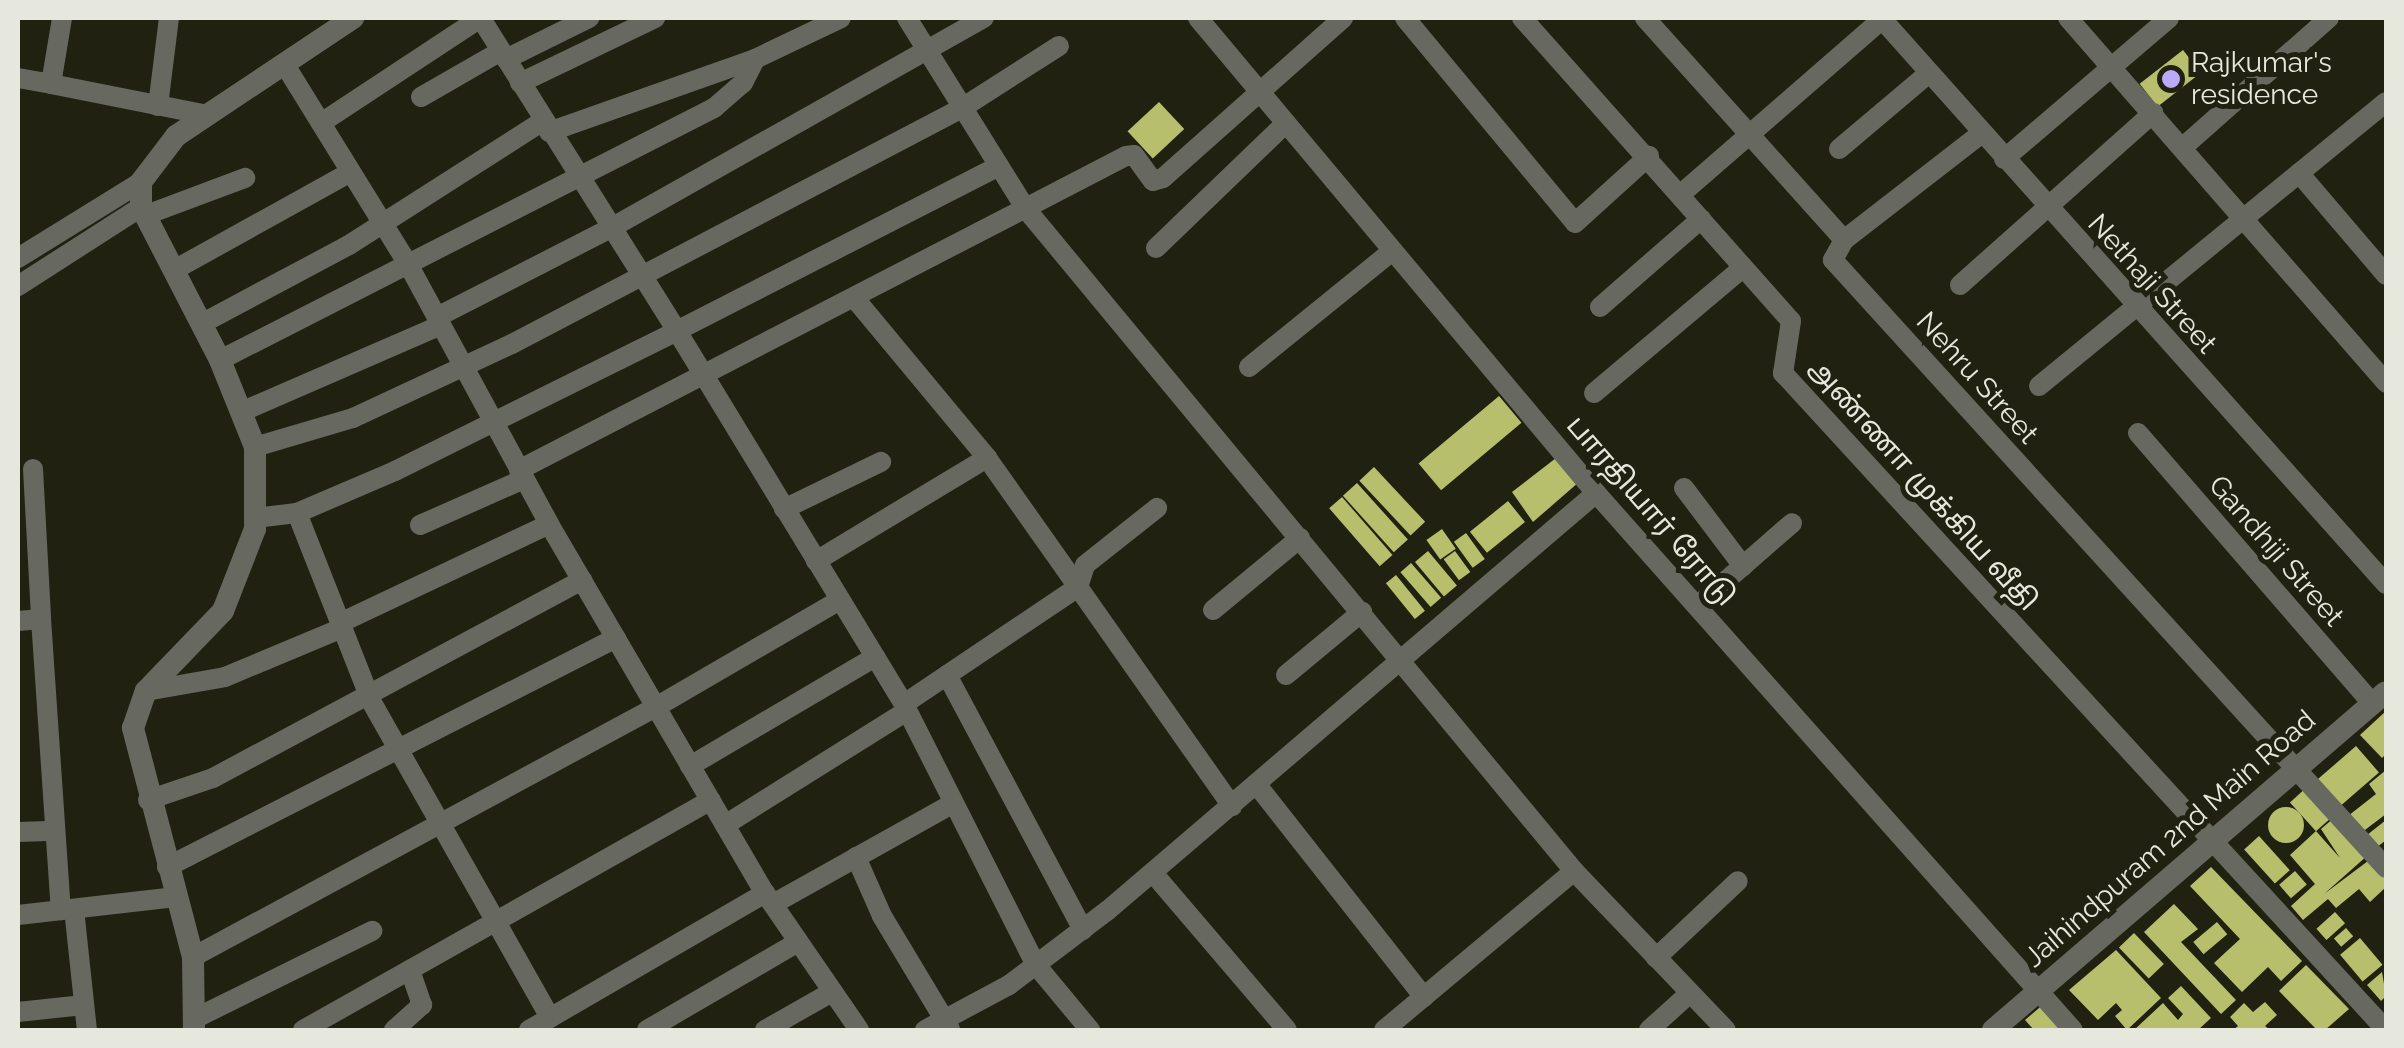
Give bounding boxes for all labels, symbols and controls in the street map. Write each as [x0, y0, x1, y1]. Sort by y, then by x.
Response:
place label: Rajkumar's residence [2191, 46, 2332, 112]
marker: Rajkumar's residence [2160, 68, 2182, 90]
street label: Nethaji Street [2081, 207, 2223, 361]
street label: Nehru Street [1909, 305, 2045, 451]
street label: அண்ணா முக்கிய வீதி [1801, 352, 2045, 618]
street label: பாரதியார் ரோடு [1559, 409, 1743, 613]
street label: Gandhiji Street [2201, 469, 2351, 633]
street label: Jaihindpuram 2nd Main Road [2018, 703, 2322, 975]

